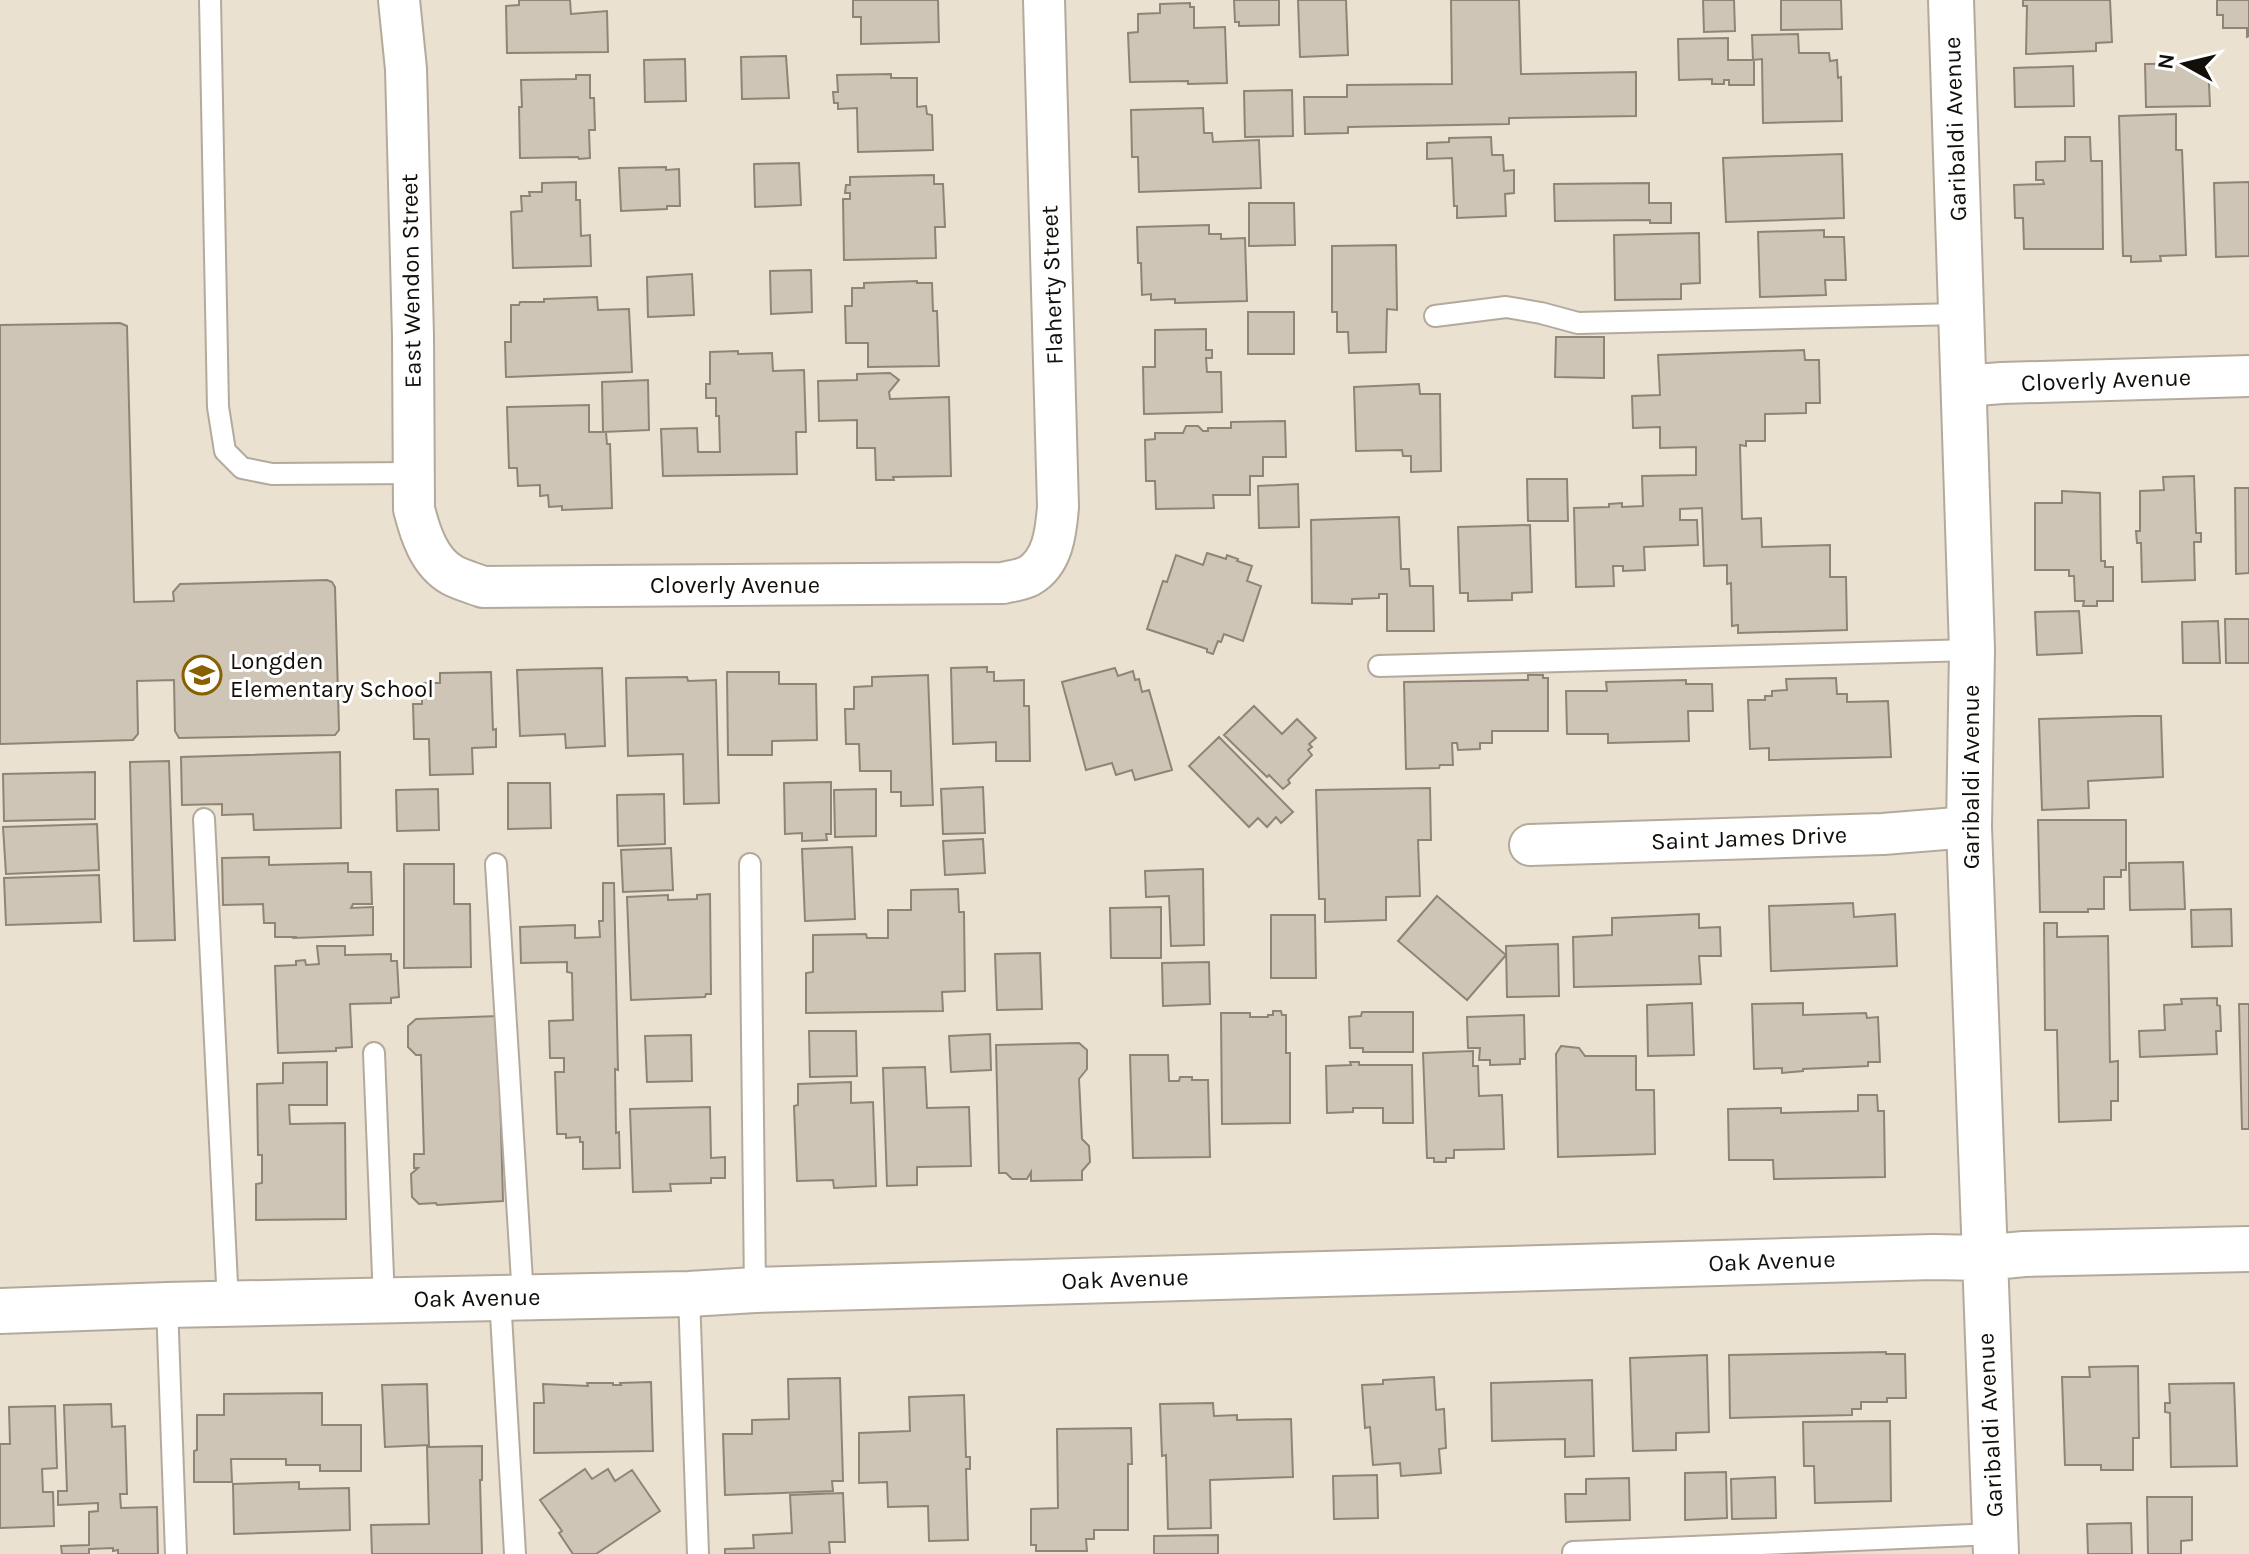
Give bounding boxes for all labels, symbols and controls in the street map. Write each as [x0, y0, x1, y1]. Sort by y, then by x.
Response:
north arrow [2145, 24, 2225, 104]
street label: Garibaldi Avenue [1938, 36, 1972, 222]
text: N [2152, 52, 2180, 71]
street label: East Wendon Street [395, 173, 427, 389]
street label: Flaherty Street [1035, 205, 1069, 365]
street label: Cloverly Avenue [2020, 363, 2192, 397]
street label: Cloverly Avenue [650, 571, 820, 599]
place label: Longden Elementary School [230, 647, 434, 703]
school or university icon: Longden Elementary School [181, 654, 223, 696]
street label: Garibaldi Avenue [1957, 685, 1985, 869]
street label: Saint James Drive [1651, 821, 1847, 855]
street label: Oak Avenue [1708, 1245, 1836, 1277]
street label: Oak Avenue [1061, 1263, 1189, 1295]
street label: Oak Avenue [413, 1283, 541, 1313]
street label: Garibaldi Avenue [1971, 1332, 2009, 1518]

